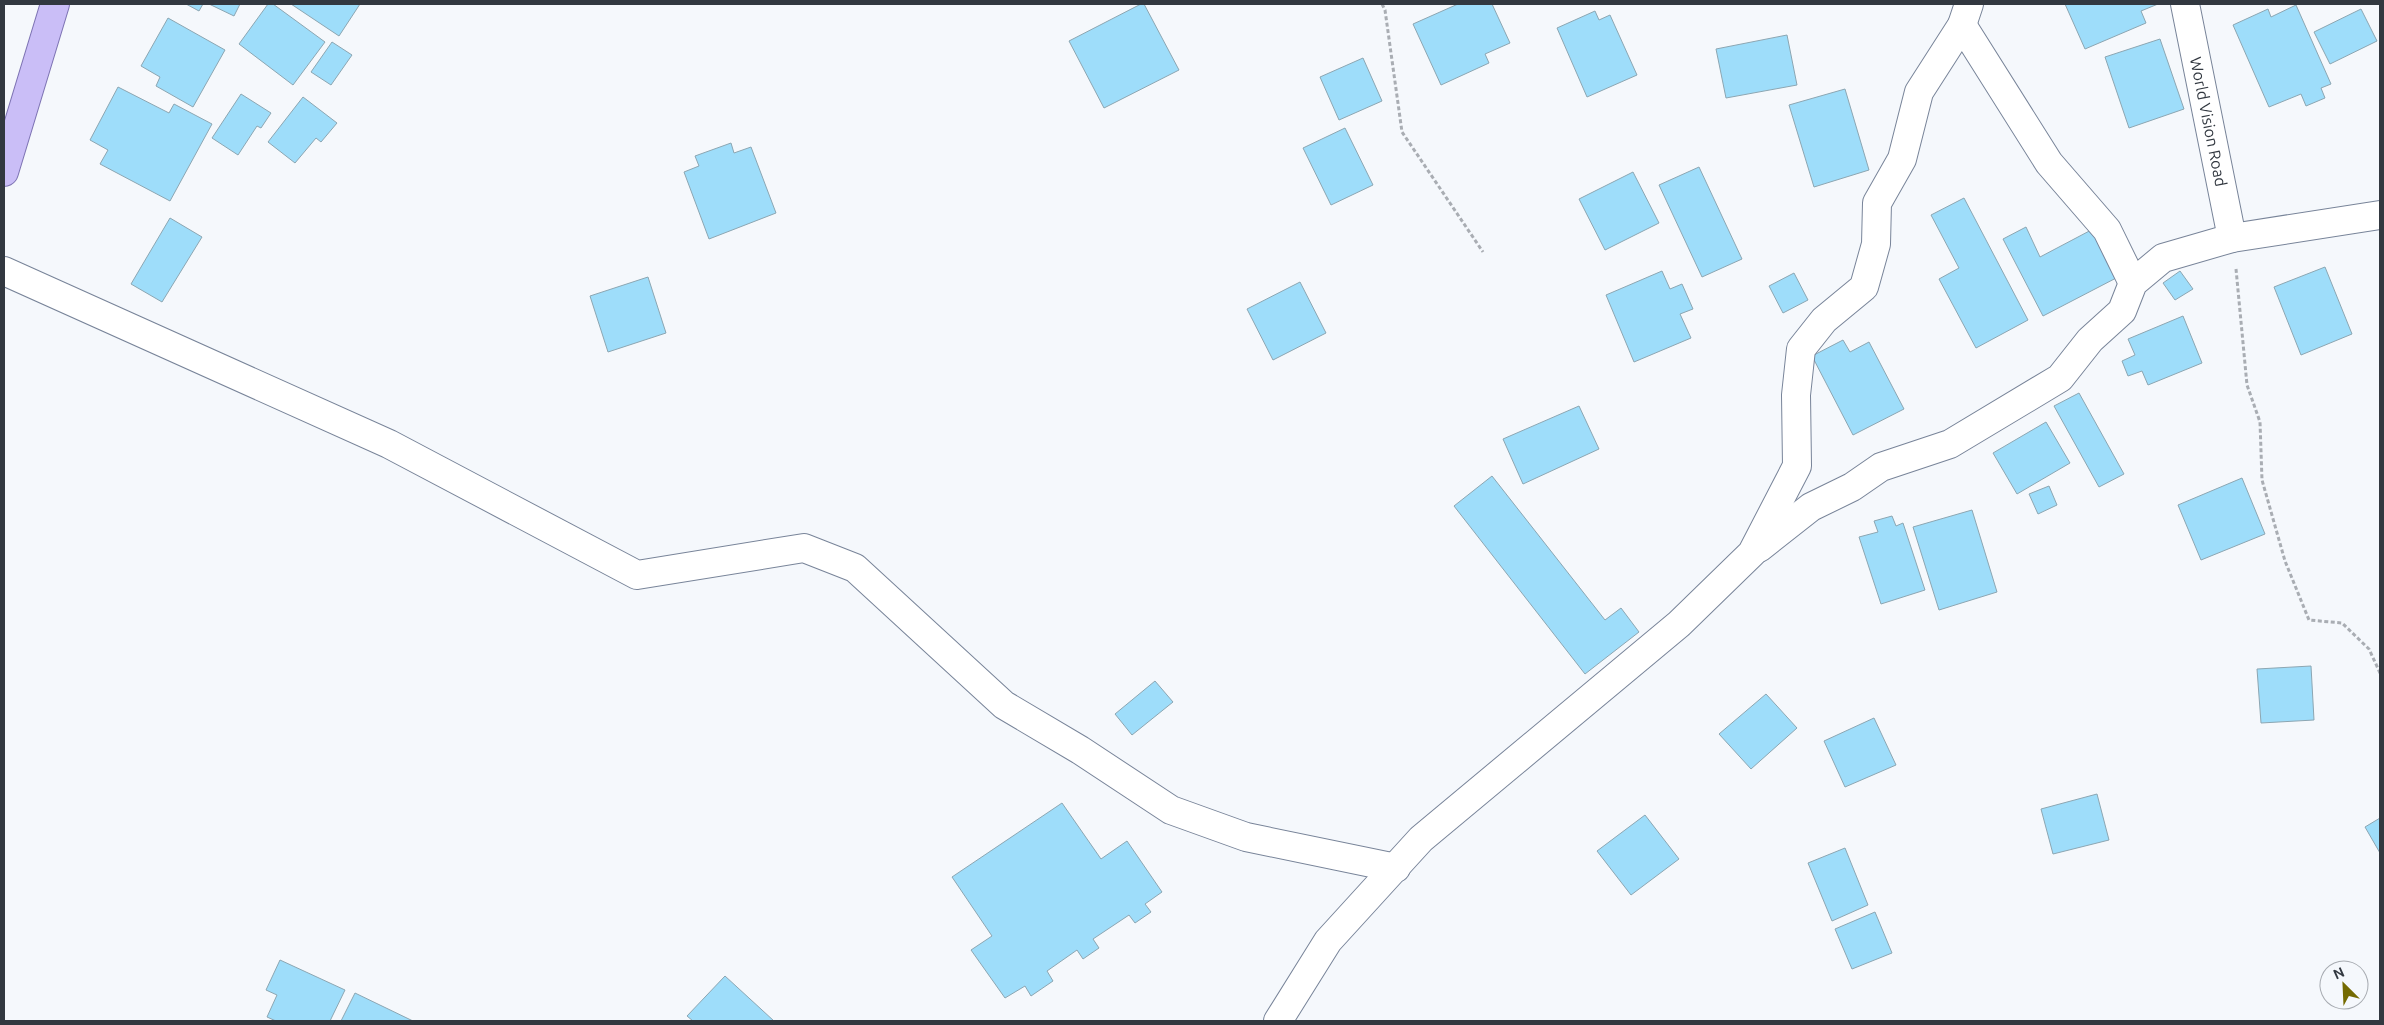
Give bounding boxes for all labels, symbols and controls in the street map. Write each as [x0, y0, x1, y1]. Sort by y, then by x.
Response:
street label: World Vision Road [2187, 55, 2230, 188]
north arrow [2319, 960, 2369, 1010]
text: N [2331, 964, 2347, 983]

